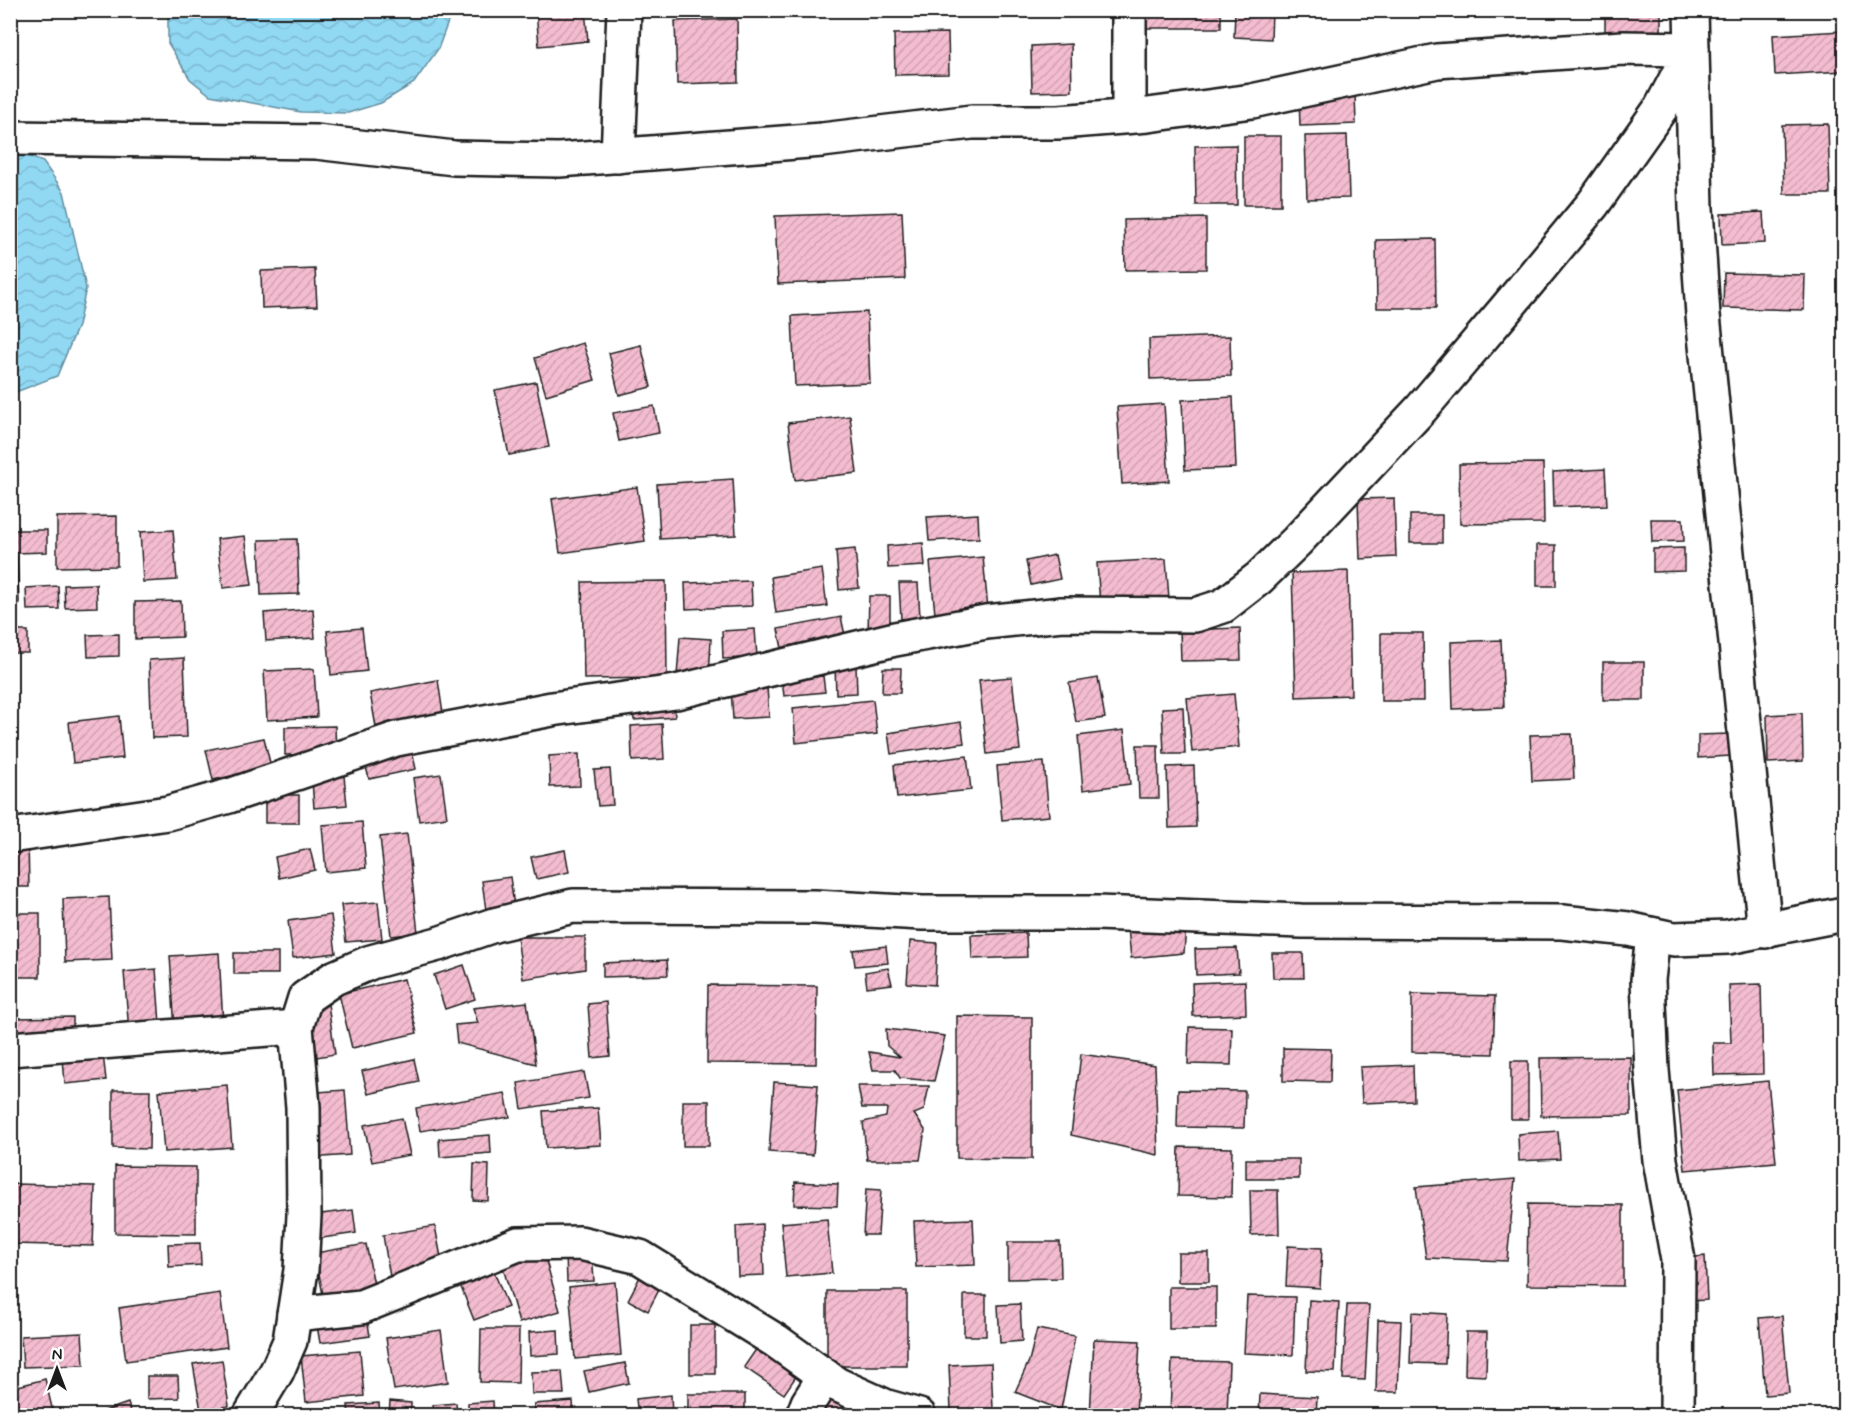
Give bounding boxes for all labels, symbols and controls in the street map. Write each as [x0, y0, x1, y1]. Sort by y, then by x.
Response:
north arrow [27, 1339, 87, 1399]
text: N [52, 1345, 62, 1366]

